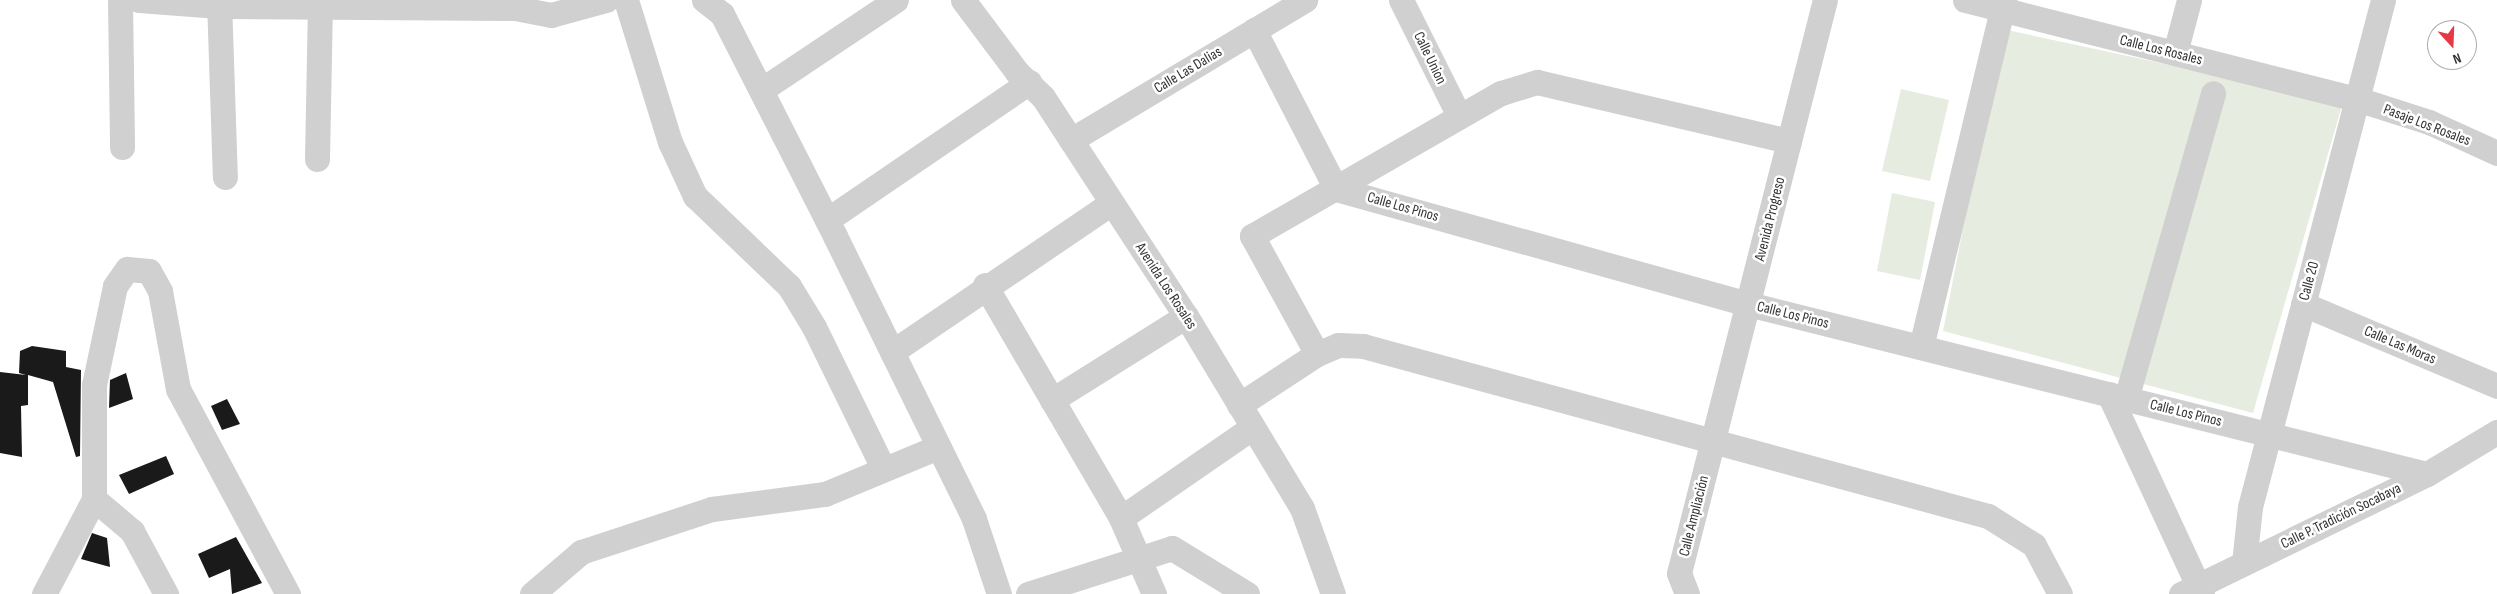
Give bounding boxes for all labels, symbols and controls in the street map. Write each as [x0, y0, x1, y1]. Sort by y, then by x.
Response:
north arrow [2427, 20, 2477, 70]
street label: Calle Union [1410, 29, 1450, 87]
street label: Calle Los Rosales [2118, 31, 2204, 69]
street label: Calle Las Dalias [1151, 43, 1225, 97]
text: N [2451, 49, 2463, 68]
street label: Pasaje Los Rosales [2381, 100, 2473, 150]
street label: Avenida Progreso [1751, 175, 1789, 263]
street label: Calle Los Pinos [1365, 188, 1441, 226]
street label: Avenida Los Rosales [1131, 239, 1201, 333]
street label: Calle 20 [2295, 260, 2323, 302]
street label: Calle Los Pinos [1755, 297, 1831, 333]
street label: Calle Las Moras [2361, 322, 2439, 368]
street label: Calle Los Pinos [2148, 395, 2224, 431]
street label: Calle Ampliación [1675, 474, 1713, 558]
street label: Calle P. Tradición Socabaya [2278, 479, 2404, 553]

